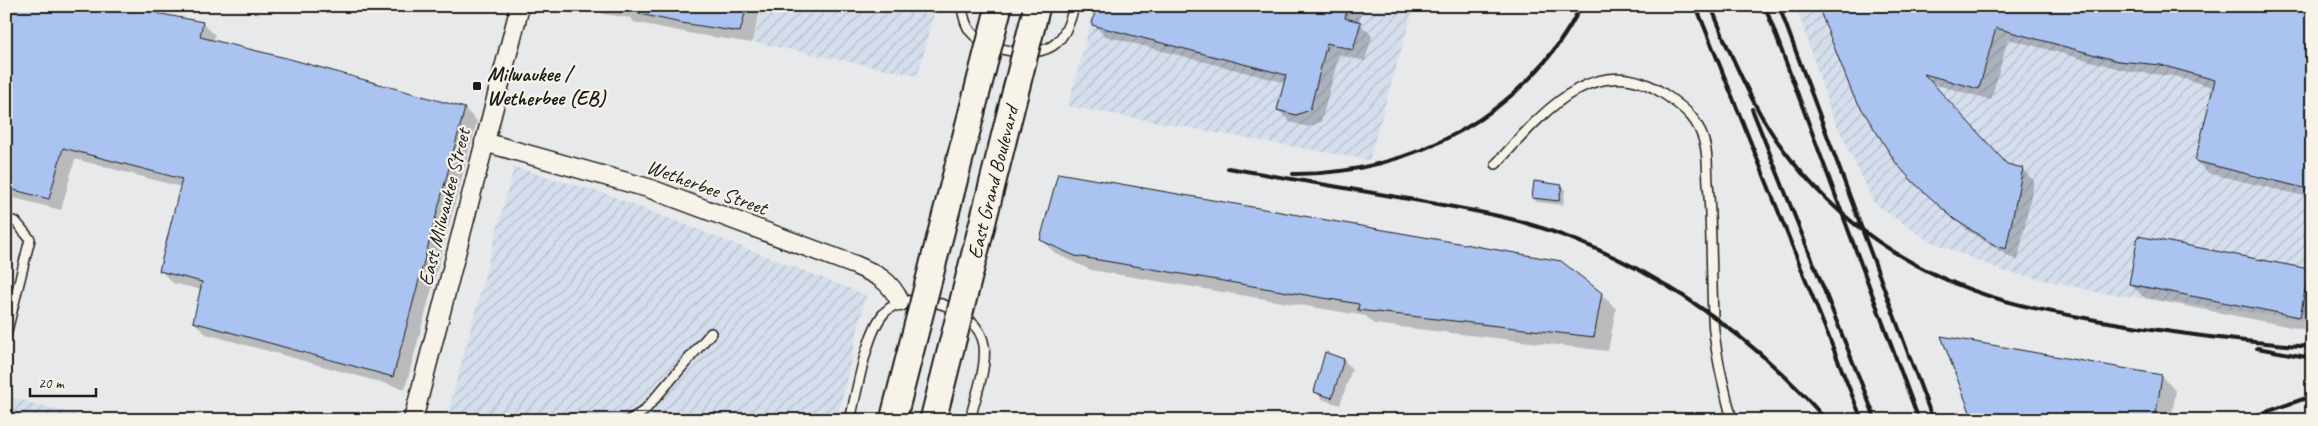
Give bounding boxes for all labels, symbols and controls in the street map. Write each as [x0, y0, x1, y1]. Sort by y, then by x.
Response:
place label: Milwaukee / Wetherbee (EB) [487, 61, 607, 111]
marker: Milwaukee / Wetherbee (EB) [471, 80, 483, 92]
street label: East Grand Boulevard [961, 101, 1025, 261]
street label: East Milwaukee Street [412, 124, 477, 288]
street label: Wetherbee Street [643, 153, 773, 221]
scale bar [30, 366, 96, 398]
text: 20 m [38, 374, 65, 393]

